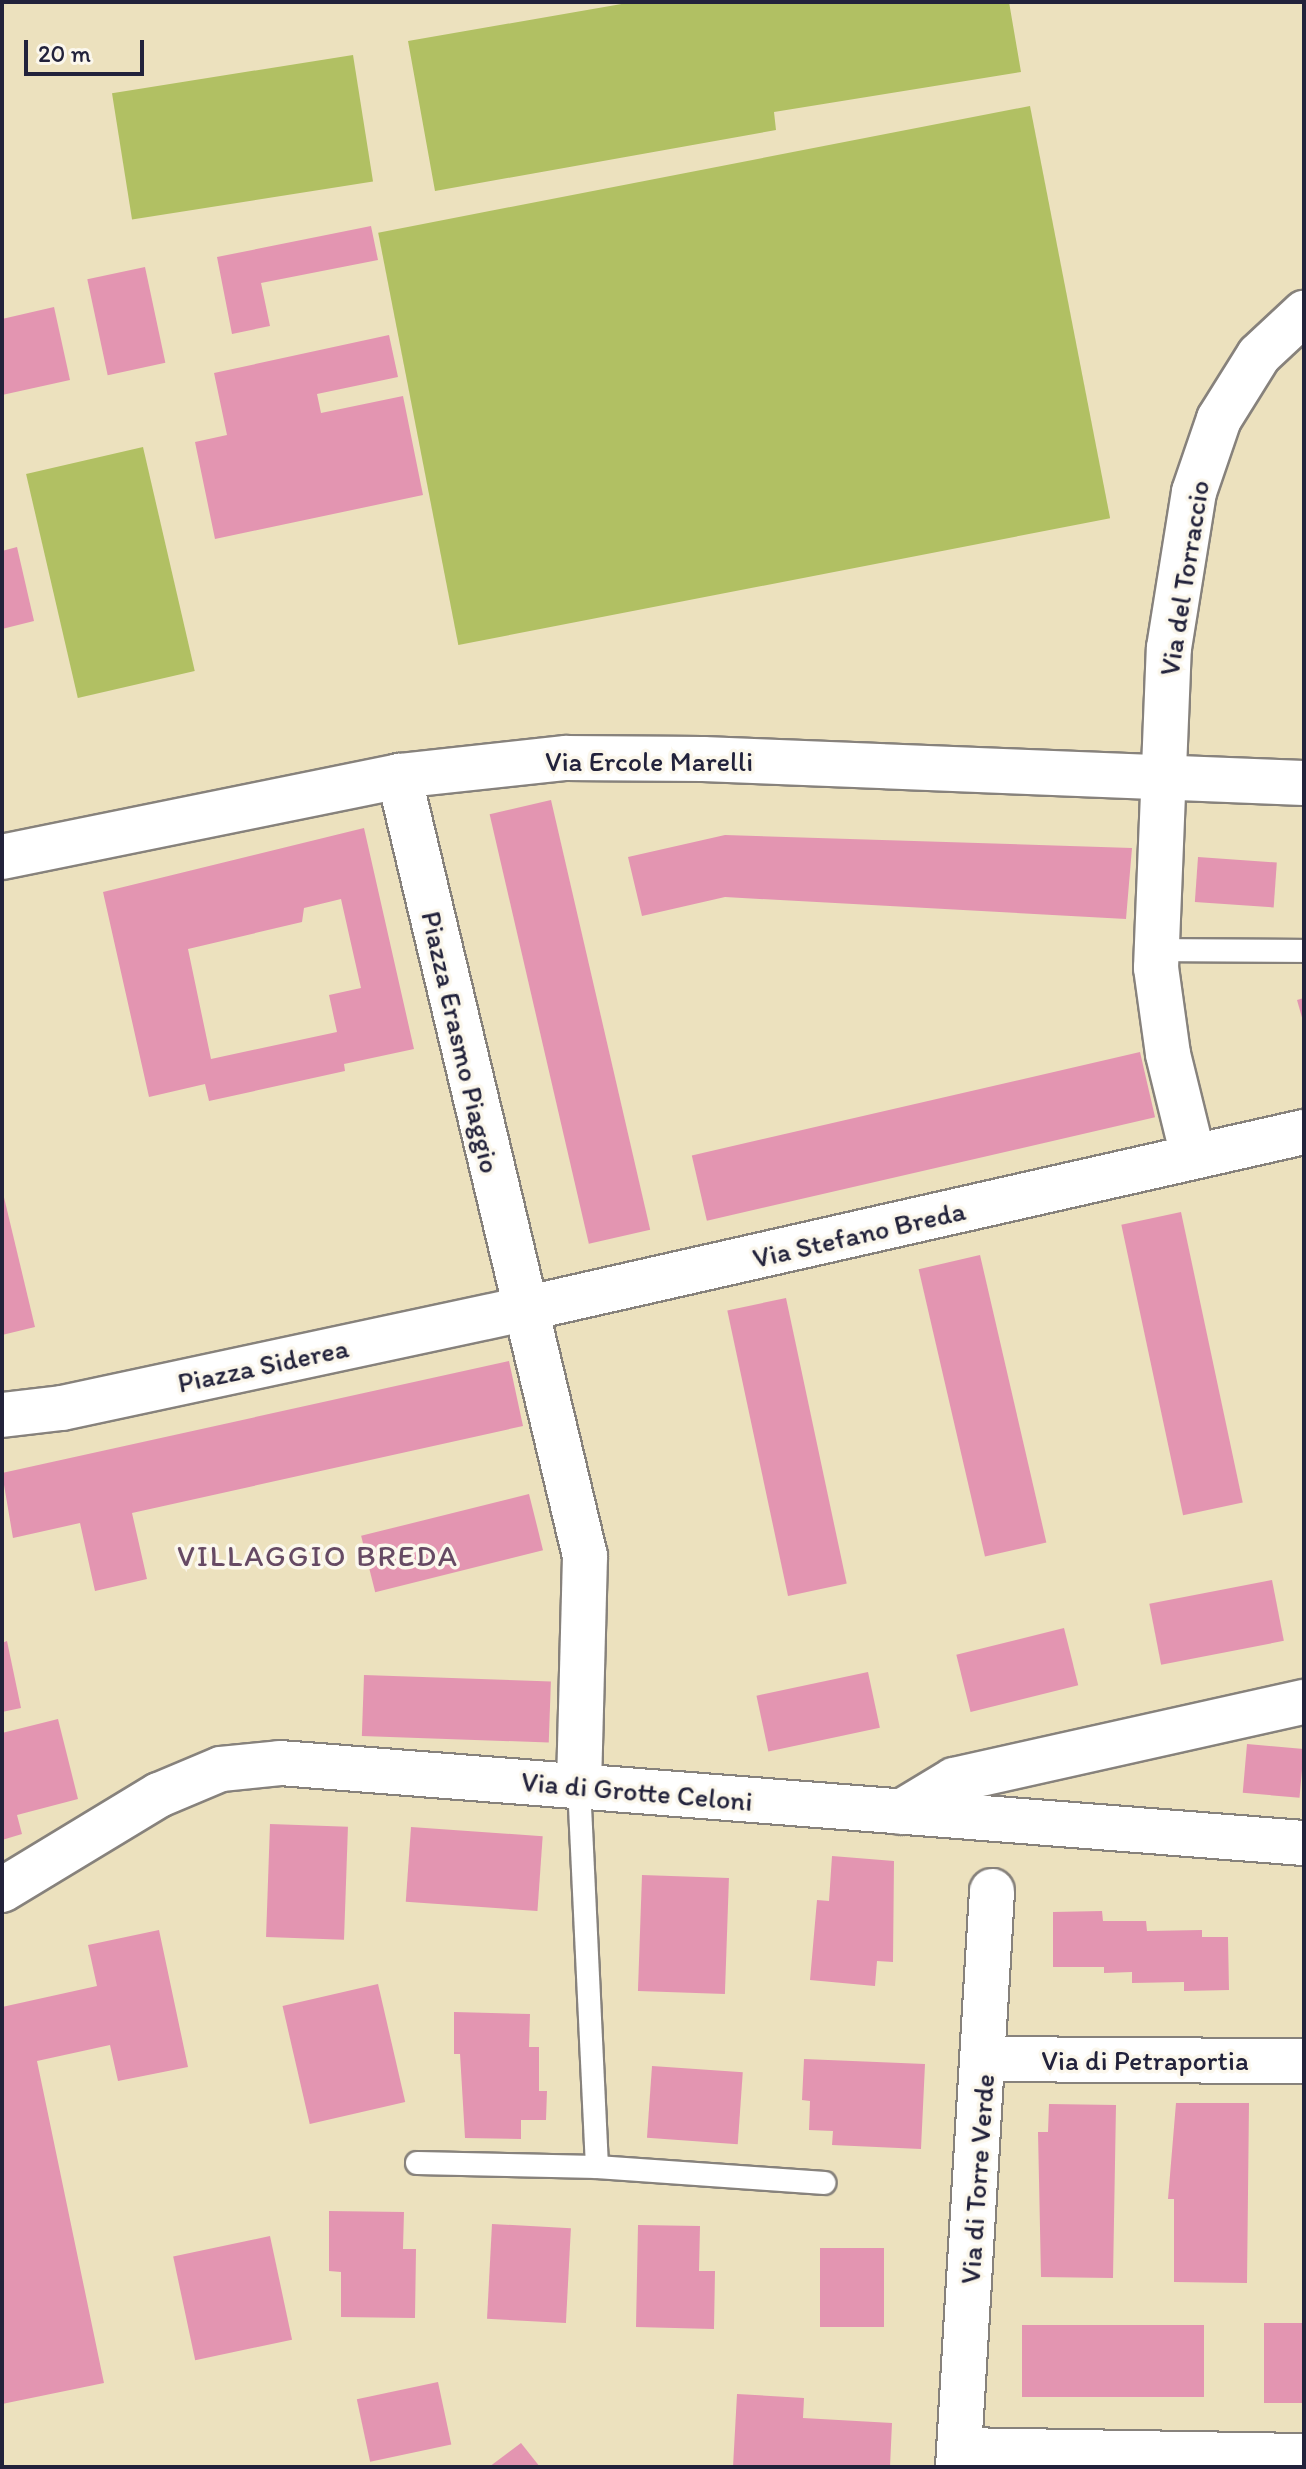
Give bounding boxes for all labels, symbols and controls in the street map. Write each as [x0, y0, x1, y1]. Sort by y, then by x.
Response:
scale bar [28, 24, 148, 74]
text: 20 m [38, 39, 91, 68]
street label: Via del Torraccio [1152, 478, 1216, 678]
street label: Via Ercole Marelli [545, 744, 753, 778]
street label: Piazza Erasmo Piaggio [414, 908, 508, 1176]
street label: Via Stefano Breda [750, 1193, 968, 1275]
street label: Piazza Siderea [175, 1331, 351, 1399]
district label: VILLAGGIO BREDA [176, 1538, 460, 1574]
street label: Via di Grotte Celoni [520, 1764, 754, 1818]
street label: Via di Petraportia [1041, 2043, 1249, 2077]
street label: Via di Torre Verde [953, 2073, 1001, 2285]

